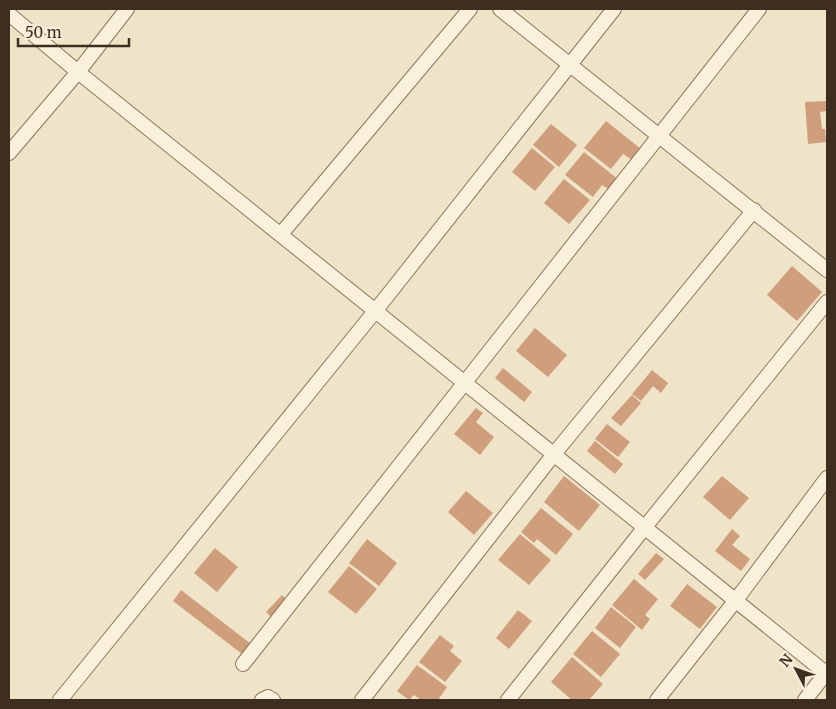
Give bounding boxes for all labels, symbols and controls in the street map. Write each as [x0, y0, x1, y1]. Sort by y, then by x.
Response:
scale bar [18, 15, 129, 47]
text: 50 m [25, 23, 62, 42]
north arrow [771, 644, 821, 694]
text: N [776, 650, 797, 671]

